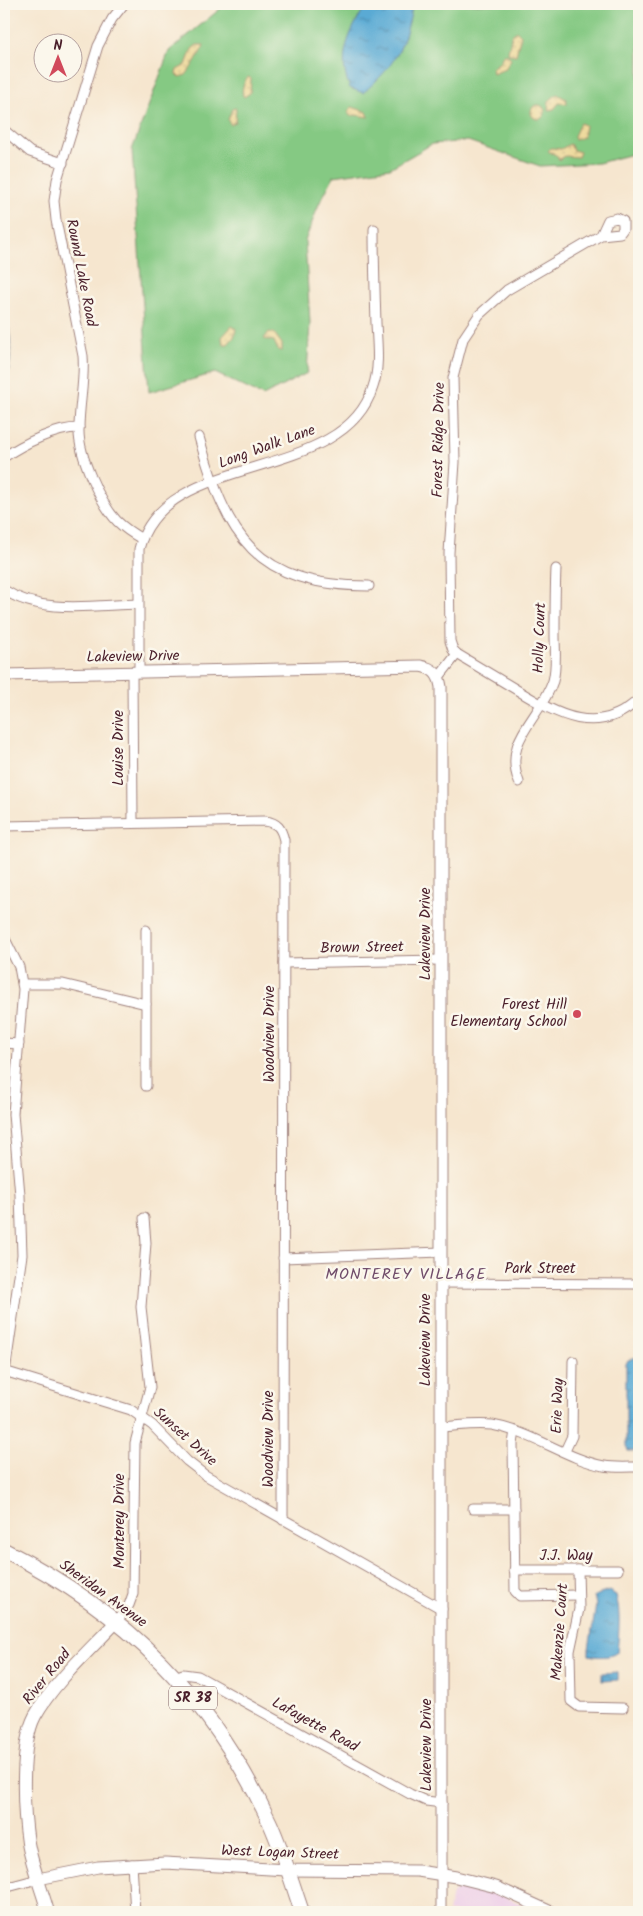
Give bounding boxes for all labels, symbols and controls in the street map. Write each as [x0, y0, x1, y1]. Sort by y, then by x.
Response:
north arrow [32, 32, 82, 82]
text: N [54, 35, 63, 57]
street label: Round Lake Road [59, 217, 103, 329]
street label: Forest Ridge Drive [426, 382, 452, 498]
street label: Long Walk Lane [215, 418, 319, 476]
street label: Holly Court [527, 602, 553, 674]
street label: Lakeview Drive [86, 644, 180, 670]
street label: Louise Drive [107, 710, 131, 786]
street label: Lakeview Drive [414, 887, 438, 981]
street label: Brown Street [320, 935, 404, 961]
street label: Woodview Drive [258, 985, 282, 1082]
place label: Forest Hill Elementary School [450, 993, 567, 1034]
marker: Forest Hill Elementary School [571, 1008, 583, 1020]
street label: Park Street [504, 1257, 576, 1281]
district label: MONTEREY VILLAGE [325, 1262, 487, 1287]
street label: Lakeview Drive [414, 1293, 438, 1387]
street label: Erie Way [545, 1377, 571, 1434]
street label: Woodview Drive [257, 1390, 281, 1487]
street label: Sunset Drive [147, 1402, 223, 1473]
street label: Monterey Drive [108, 1473, 132, 1569]
street label: J.J. Way [540, 1544, 593, 1568]
street label: Sheridan Avenue [54, 1554, 152, 1634]
street label: Makenzie Court [545, 1582, 575, 1681]
street label: River Road [17, 1643, 78, 1710]
road number: SR 38 [169, 1686, 217, 1710]
street label: Lafayette Road [267, 1691, 363, 1759]
street label: Lakeview Drive [415, 1698, 439, 1792]
street label: West Logan Street [221, 1839, 340, 1867]

